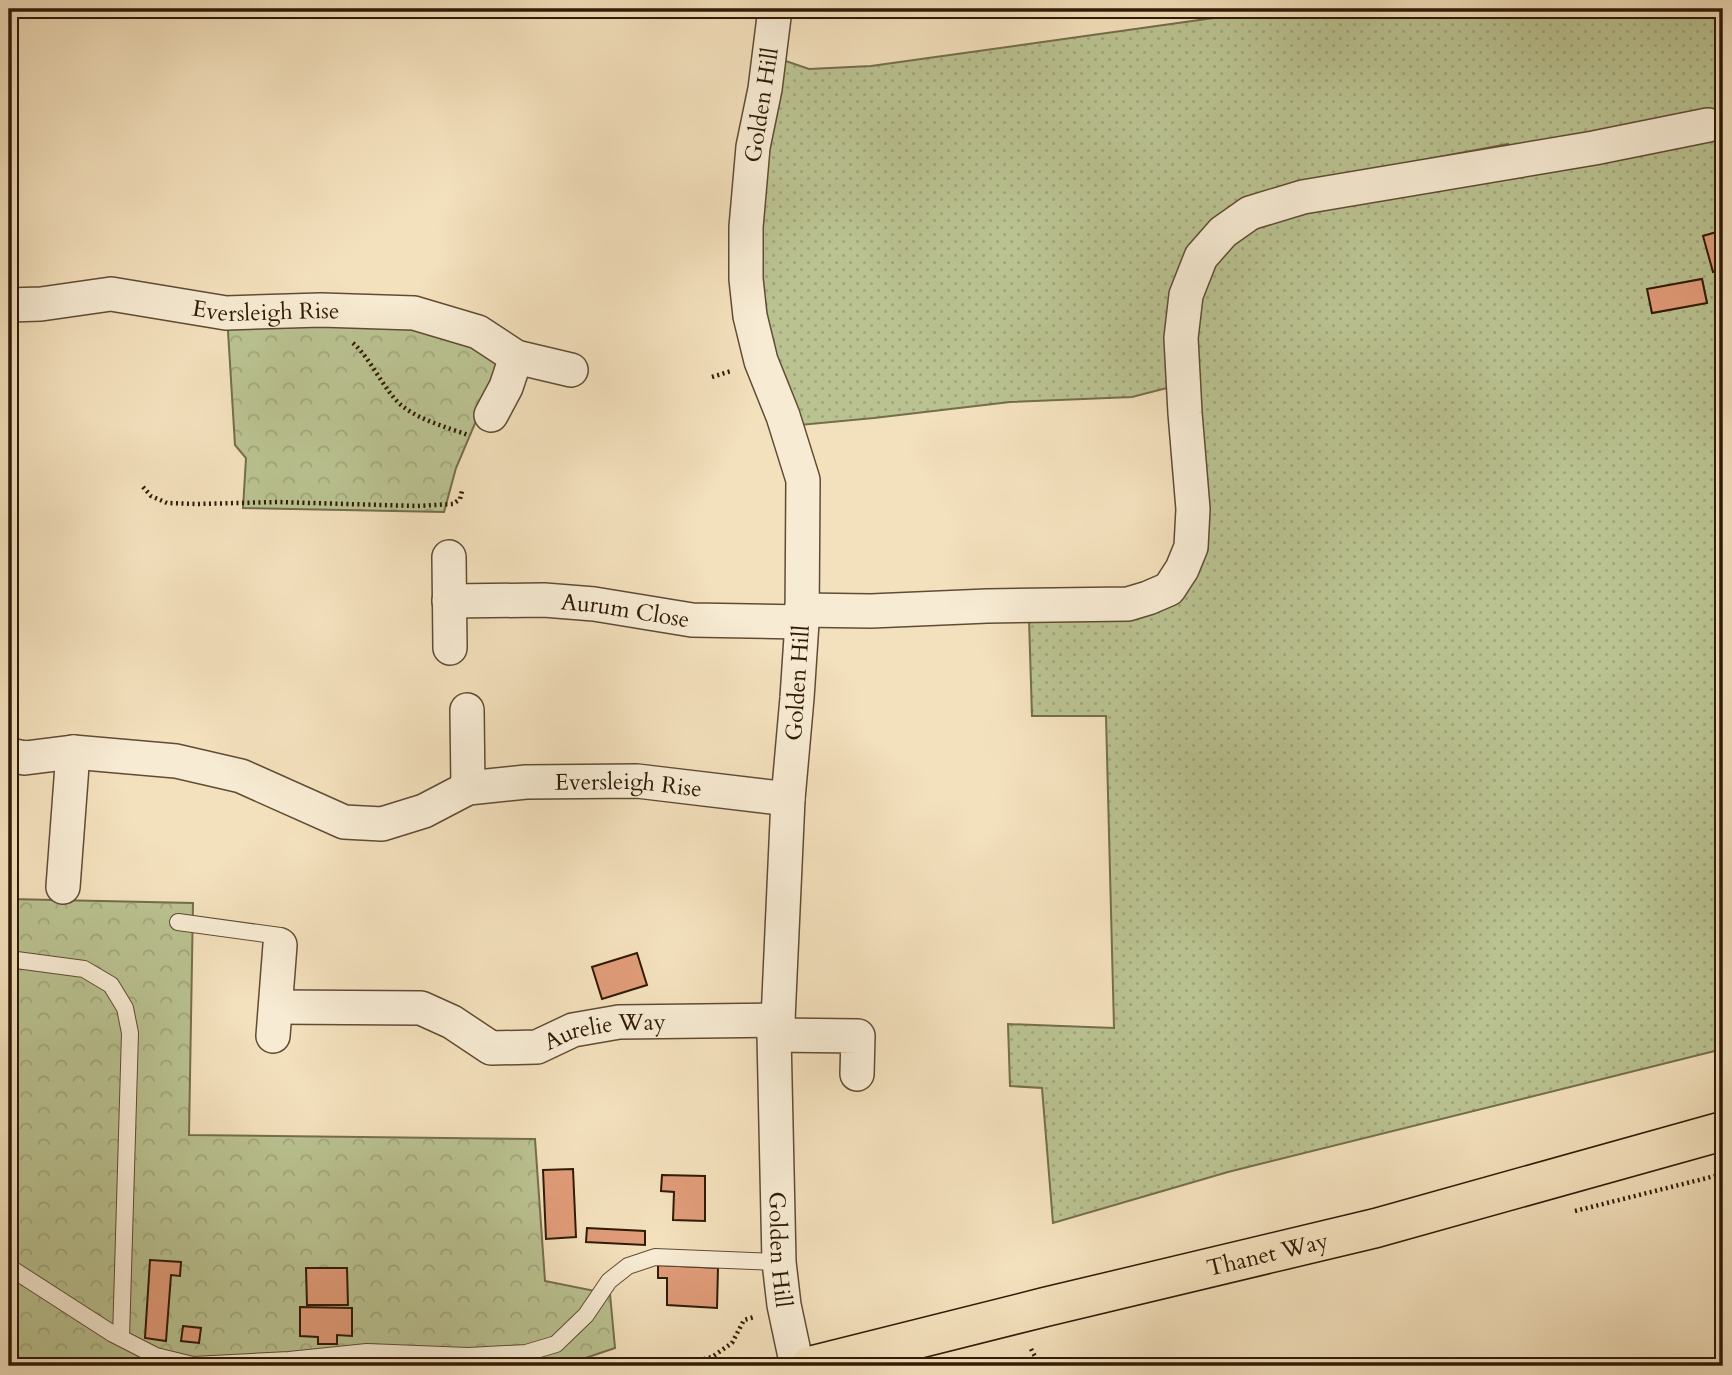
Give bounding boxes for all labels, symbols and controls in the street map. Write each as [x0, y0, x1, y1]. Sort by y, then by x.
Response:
street label: Golden Hill [737, 45, 786, 165]
street label: Eversleigh Rise [190, 293, 340, 329]
street label: Aurum Close [560, 586, 692, 635]
street label: Golden Hill [778, 624, 817, 742]
street label: Eversleigh Rise [555, 766, 704, 805]
street label: Aurelie Way [539, 1006, 666, 1058]
street label: Golden Hill [761, 1191, 799, 1309]
street label: Thanet Way [1204, 1225, 1331, 1284]

